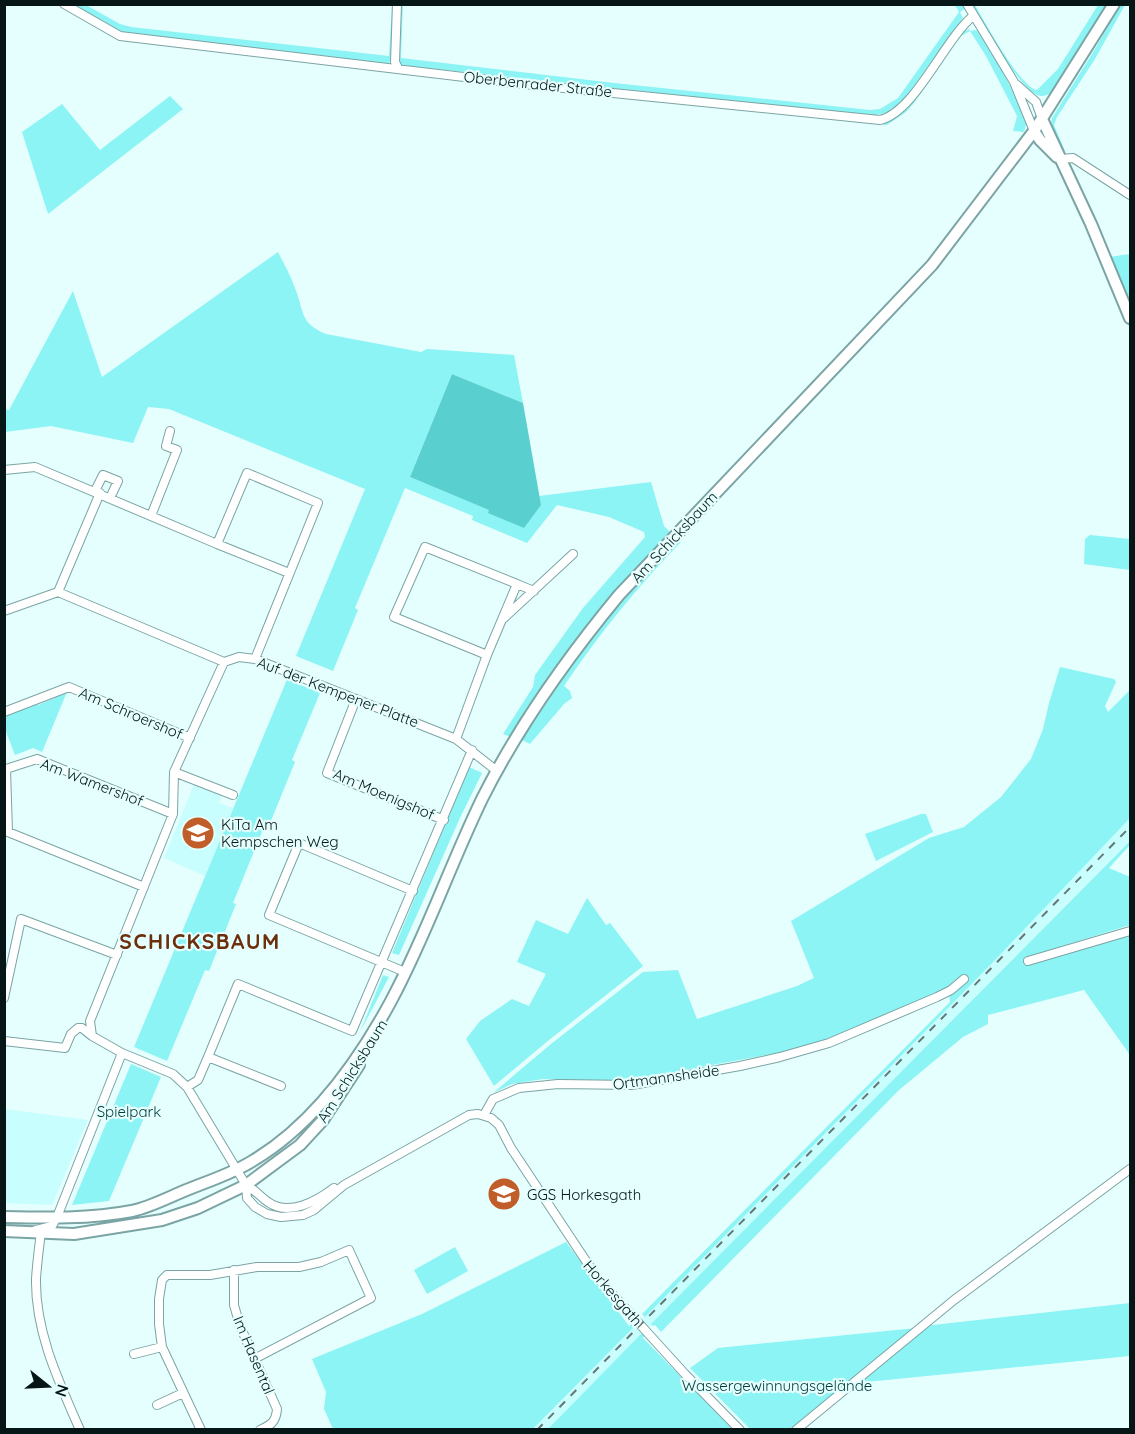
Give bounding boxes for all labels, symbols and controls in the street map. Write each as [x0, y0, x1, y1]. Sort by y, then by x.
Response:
street label: Oberbenrader Straße [463, 67, 613, 101]
street label: Am Schicksbaum [627, 487, 721, 587]
street label: Auf der Kempener Platte [254, 652, 422, 732]
street label: Am Schroershof [76, 683, 186, 744]
street label: Am Wamershof [38, 754, 147, 811]
street label: Am Moenigshof [330, 764, 438, 824]
school or university icon: KiTa Am Kempschen Weg [180, 815, 216, 851]
place label: KiTa Am Kempschen Weg [221, 815, 339, 851]
district label: SCHICKSBAUM [119, 928, 281, 954]
street label: Am Schicksbaum [313, 1016, 391, 1126]
street label: Ortmannsheide [612, 1060, 720, 1094]
park label: Spielpark [97, 1102, 161, 1121]
school or university icon: GGS Horkesgath [486, 1176, 522, 1212]
place label: GGS Horkesgath [527, 1185, 641, 1204]
street label: Horkesgath [579, 1256, 647, 1330]
street label: Im Hasental [229, 1313, 279, 1397]
north arrow [18, 1356, 78, 1416]
park label: Wassergewinnungsgelände [682, 1376, 872, 1395]
text: N [51, 1382, 74, 1399]

